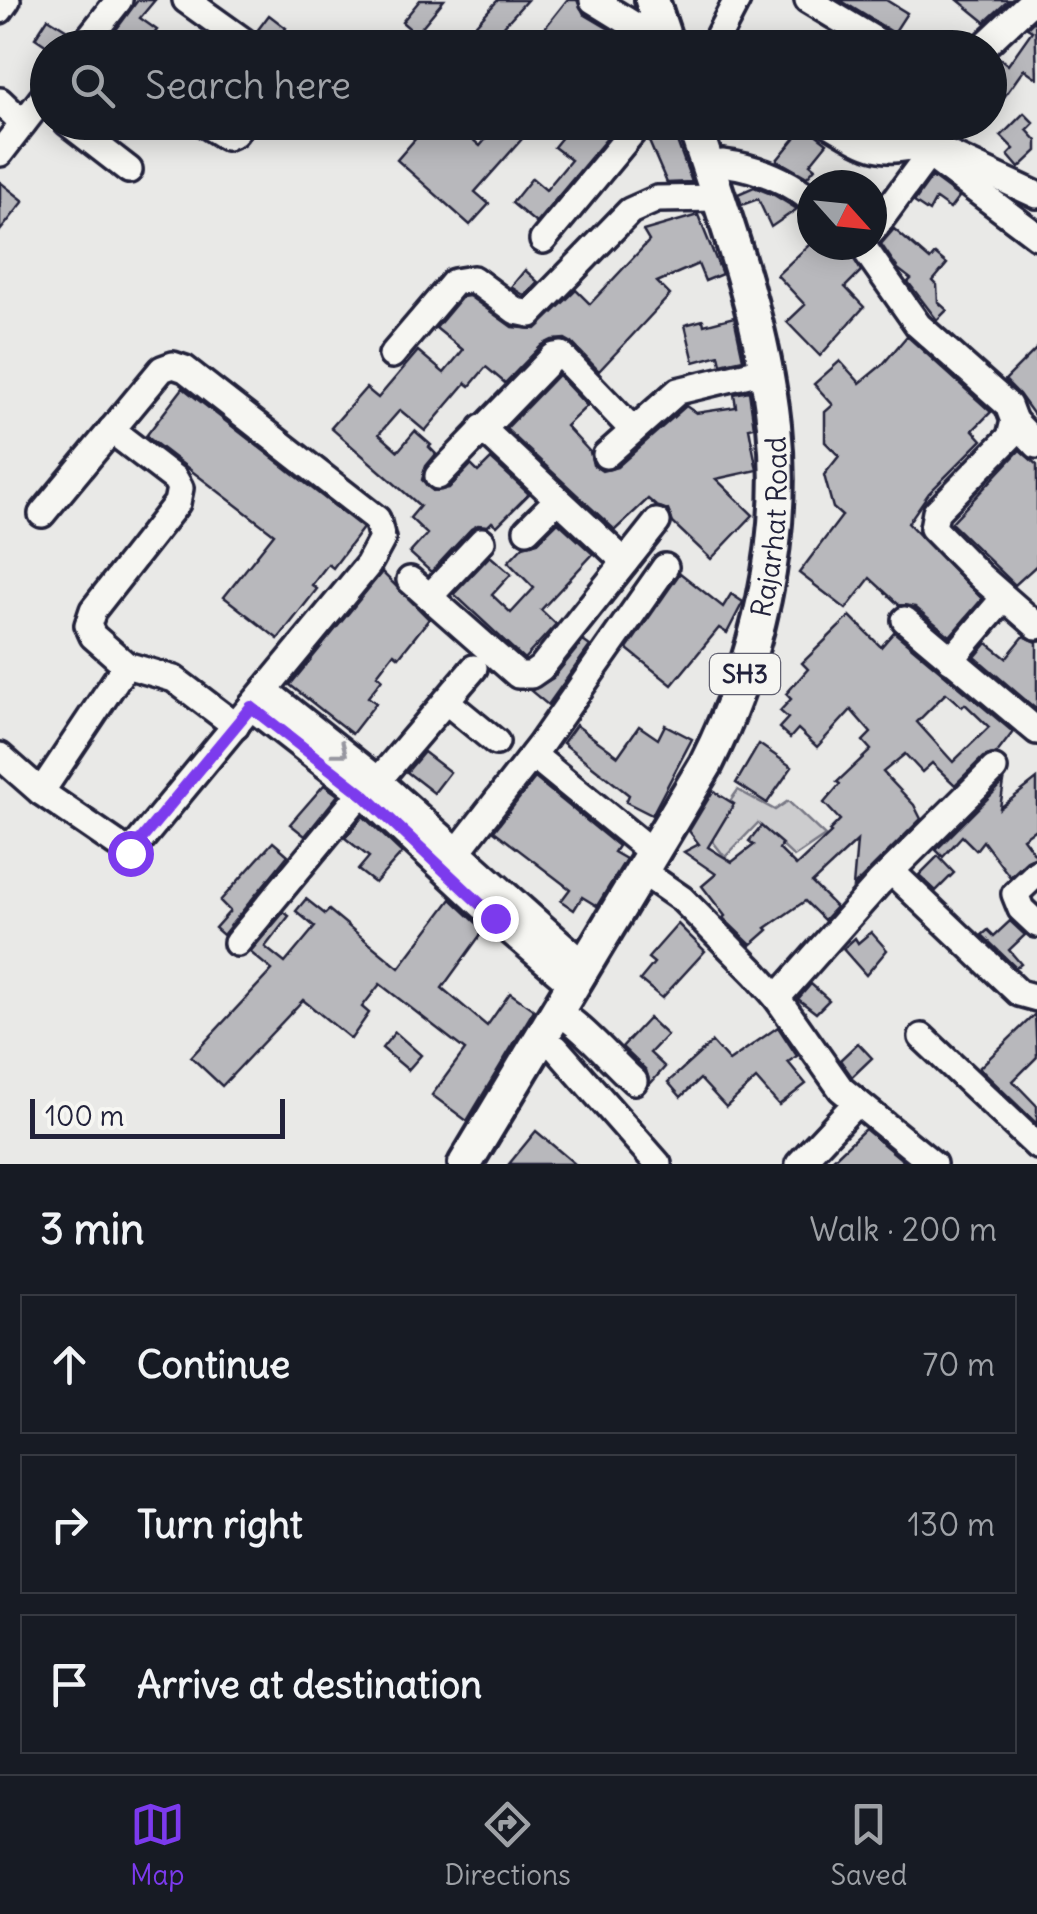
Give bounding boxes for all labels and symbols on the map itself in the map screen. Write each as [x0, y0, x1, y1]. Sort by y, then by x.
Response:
north arrow [797, 170, 887, 260]
street label: Rajarhat Road [743, 435, 795, 621]
road number: SH3 [710, 654, 780, 694]
one-way arrow [330, 739, 348, 757]
route start [108, 831, 154, 877]
route end [473, 896, 519, 942]
scale bar [30, 1094, 285, 1138]

